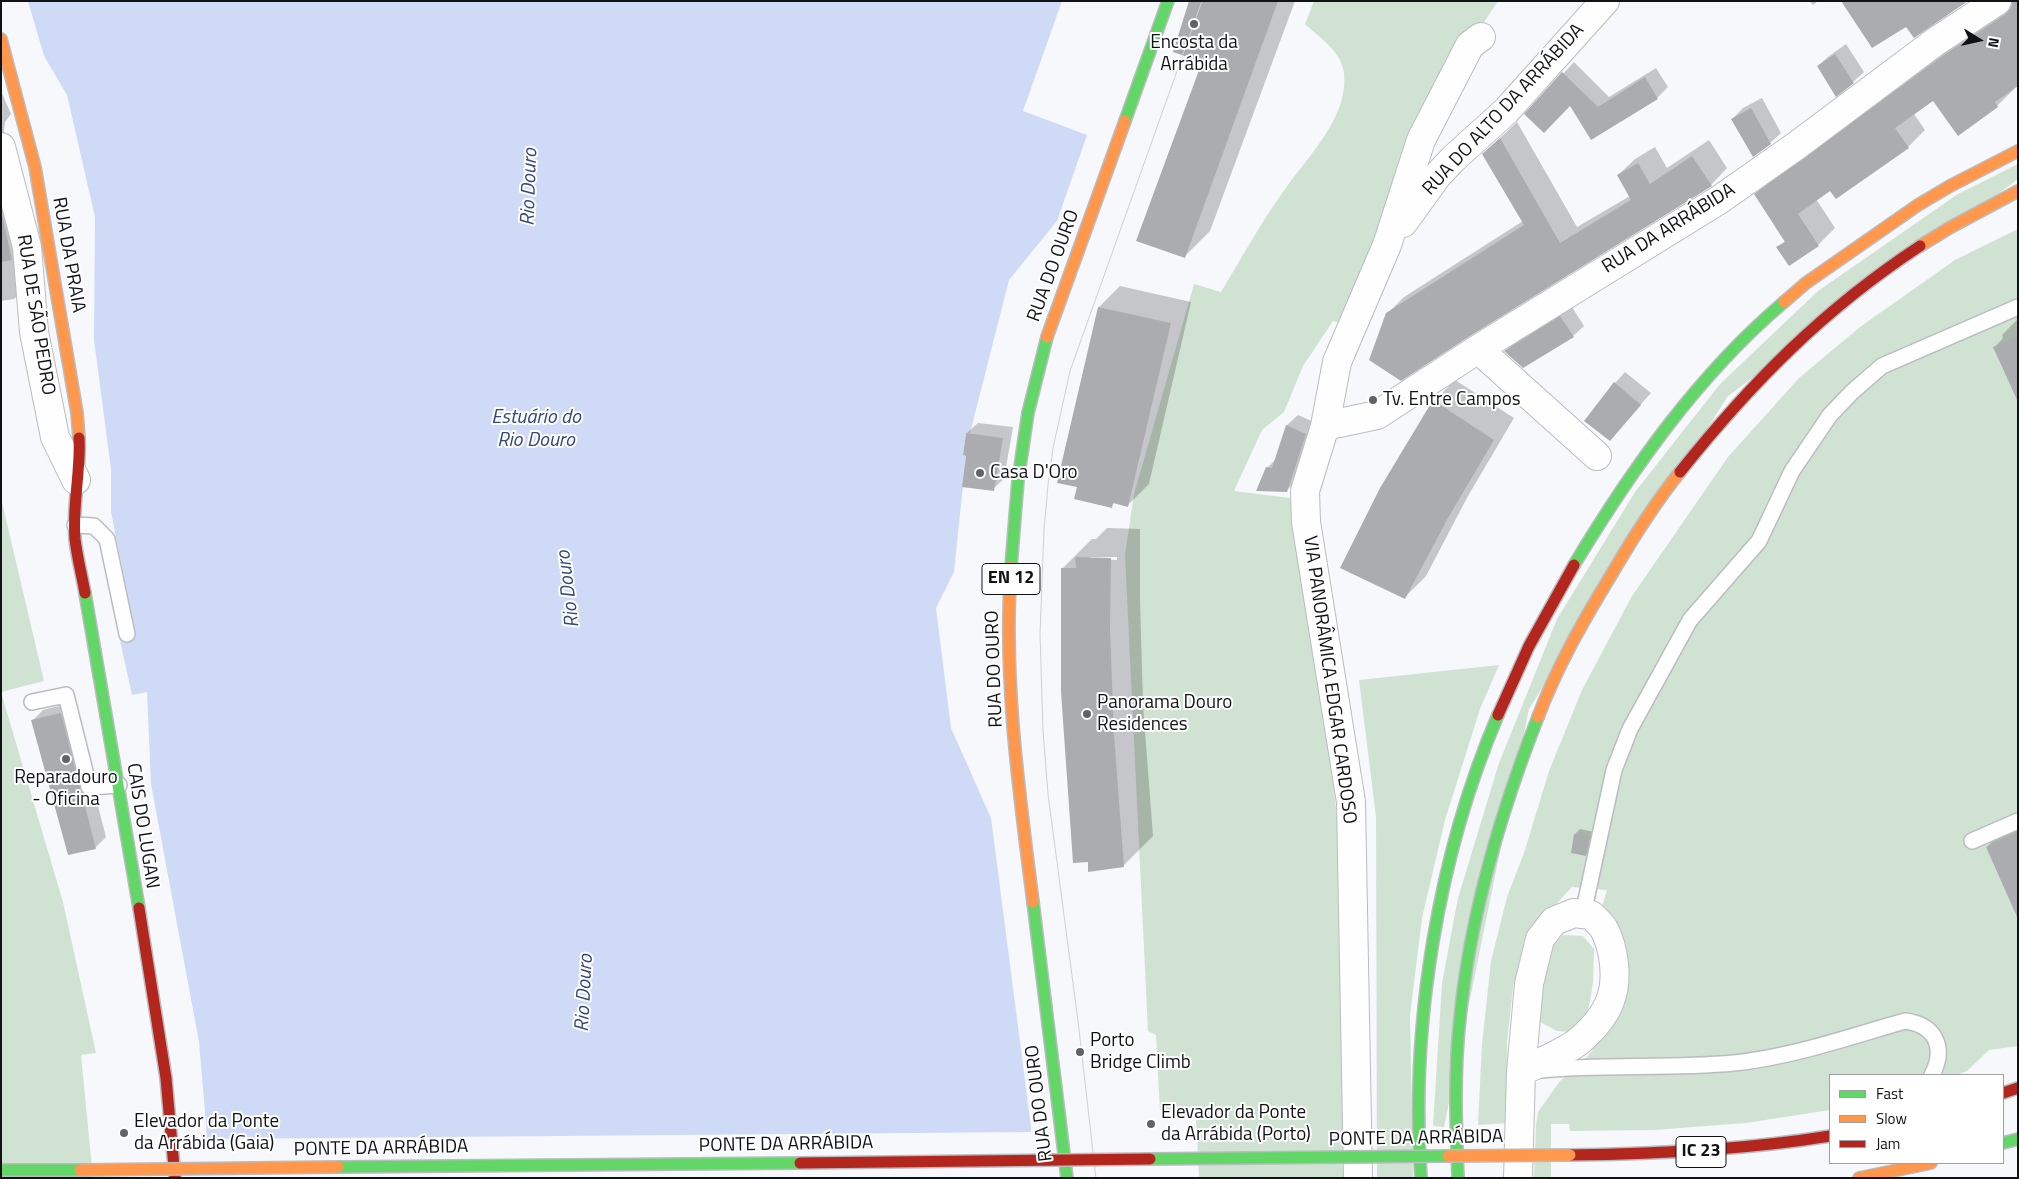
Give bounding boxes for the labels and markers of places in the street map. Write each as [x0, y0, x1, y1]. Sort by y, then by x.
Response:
marker: Encosta da Arrábida [1188, 18, 1200, 30]
place label: Encosta da Arrábida [1150, 32, 1238, 76]
place label: Tv. Entre Campos [1383, 389, 1521, 411]
marker: Tv. Entre Campos [1367, 394, 1379, 406]
place label: Casa D'Oro [990, 462, 1078, 484]
marker: Casa D'Oro [974, 467, 986, 479]
place label: Panorama Douro Residences [1097, 692, 1232, 736]
marker: Panorama Douro Residences [1081, 708, 1093, 720]
marker: Reparadouro - Oficina [60, 753, 72, 765]
place label: Reparadouro - Oficina [14, 767, 118, 811]
place label: Porto Bridge Climb [1090, 1030, 1191, 1074]
marker: Porto Bridge Climb [1074, 1046, 1086, 1058]
place label: Elevador da Ponte da Arrábida (Porto) [1161, 1102, 1311, 1146]
place label: Elevador da Ponte da Arrábida (Gaia) [134, 1111, 279, 1155]
marker: Elevador da Ponte da Arrábida (Porto) [1145, 1118, 1157, 1130]
marker: Elevador da Ponte da Arrábida (Gaia) [118, 1127, 130, 1139]

